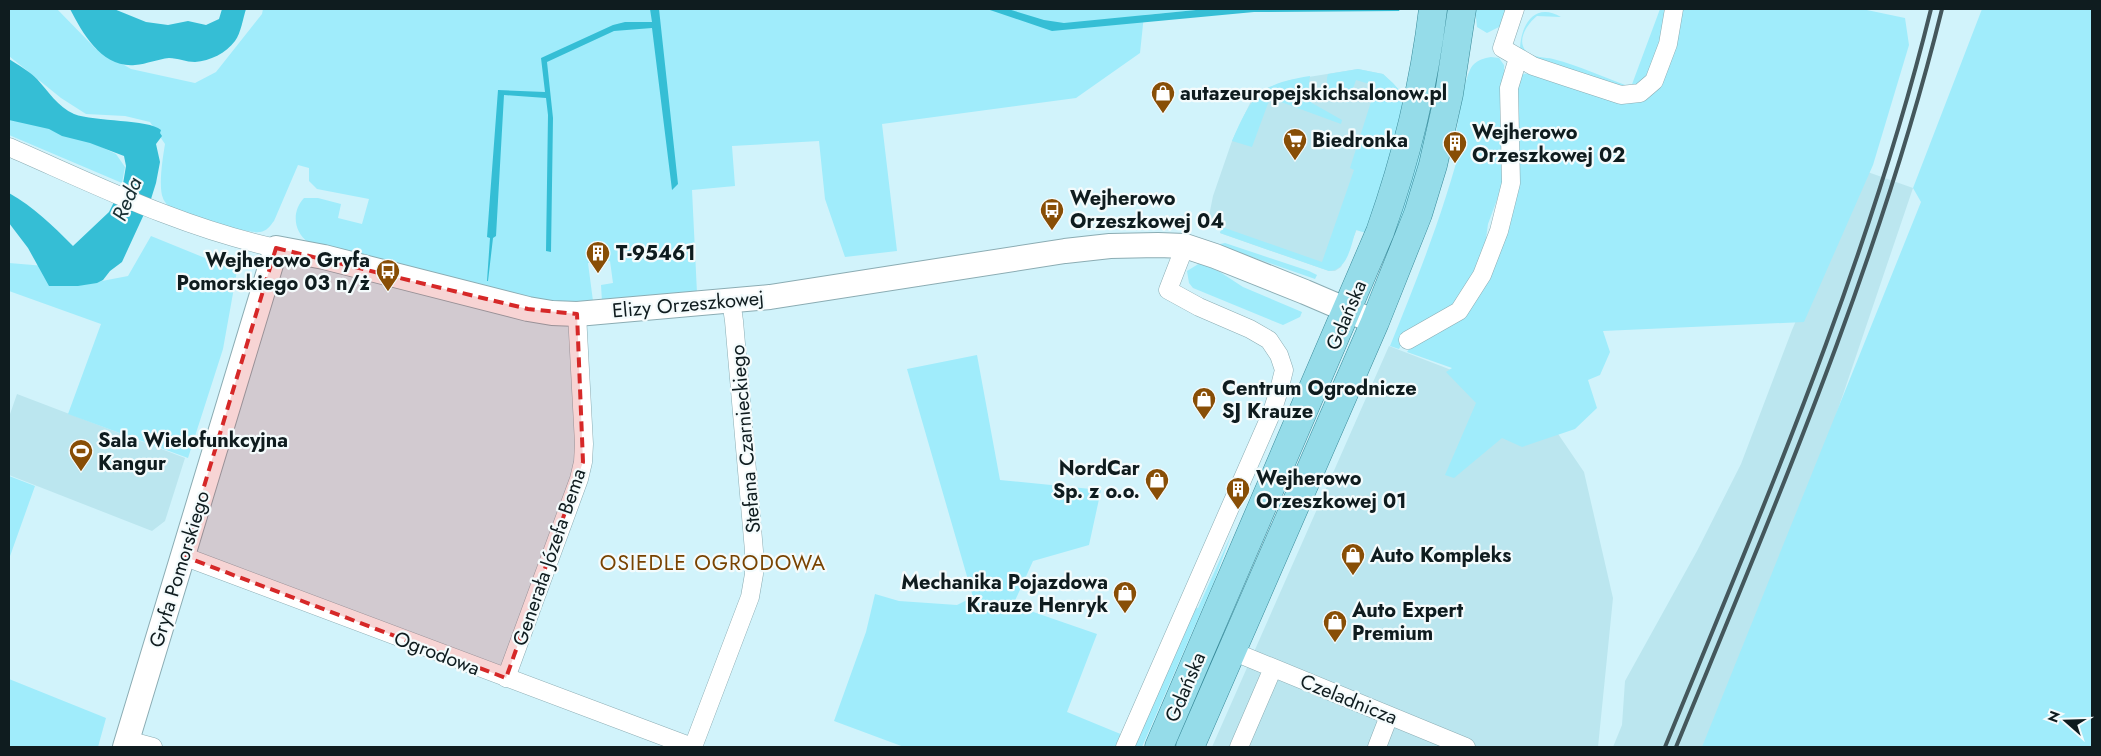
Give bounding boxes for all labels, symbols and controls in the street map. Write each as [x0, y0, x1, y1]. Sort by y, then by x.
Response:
place label: autazeuropejskichsalonow.pl [1180, 79, 1447, 108]
shop icon: autazeuropejskichsalonow.pl [1150, 80, 1176, 114]
place label: Wejherowo Orzeszkowej 02 [1472, 118, 1625, 170]
place label: Biedronka [1312, 126, 1408, 155]
supermarket icon: Biedronka [1282, 127, 1308, 161]
building icon: Wejherowo Orzeszkowej 02 [1442, 130, 1468, 164]
water label: Reda [104, 172, 150, 226]
place label: Wejherowo Orzeszkowej 04 [1070, 184, 1224, 236]
bus stop icon: Wejherowo Orzeszkowej 04 [1039, 197, 1065, 231]
place label: T-95461 [616, 239, 695, 268]
building icon: T-95461 [585, 240, 611, 274]
place label: Wejherowo Gryfa Pomorskiego 03 n/ż [177, 246, 371, 298]
bus stop icon: Wejherowo Gryfa Pomorskiego 03 n/ż [375, 258, 401, 292]
street label: Gdańska [1319, 276, 1374, 355]
street label: Elizy Orzeszkowej [611, 283, 765, 326]
street label: Stefana Czarnieckiego [723, 343, 768, 534]
place label: Centrum Ogrodnicze SJ Krauze [1222, 374, 1417, 426]
shop icon: Centrum Ogrodnicze SJ Krauze [1191, 386, 1217, 420]
place label: Sala Wielofunkcyjna Kangur [98, 426, 288, 478]
sports icon: Sala Wielofunkcyjna Kangur [68, 438, 94, 472]
place label: NordCar Sp. z o.o. [1053, 454, 1141, 506]
place label: Wejherowo Orzeszkowej 01 [1256, 464, 1406, 516]
street label: Generała Józefa Bema [505, 465, 593, 650]
shop icon: NordCar Sp. z o.o. [1144, 467, 1170, 501]
building icon: Wejherowo Orzeszkowej 01 [1225, 476, 1251, 510]
street label: Gryfa Pomorskiego [142, 487, 217, 651]
place label: Auto Kompleks [1369, 541, 1511, 570]
shop icon: Auto Kompleks [1340, 542, 1366, 576]
district label: OSIEDLE OGRODOWA [600, 548, 826, 578]
place label: Mechanika Pojazdowa Krauze Henryk [901, 568, 1108, 620]
shop icon: Mechanika Pojazdowa Krauze Henryk [1112, 580, 1138, 614]
place label: Auto Expert Premium [1351, 596, 1464, 648]
shop icon: Auto Expert Premium [1322, 609, 1348, 643]
street label: Ogrodowa [390, 624, 484, 683]
street label: Gdańska [1158, 648, 1213, 727]
street label: Czeladnicza [1296, 667, 1402, 732]
north arrow [2041, 696, 2091, 746]
text: N [2042, 708, 2065, 725]

